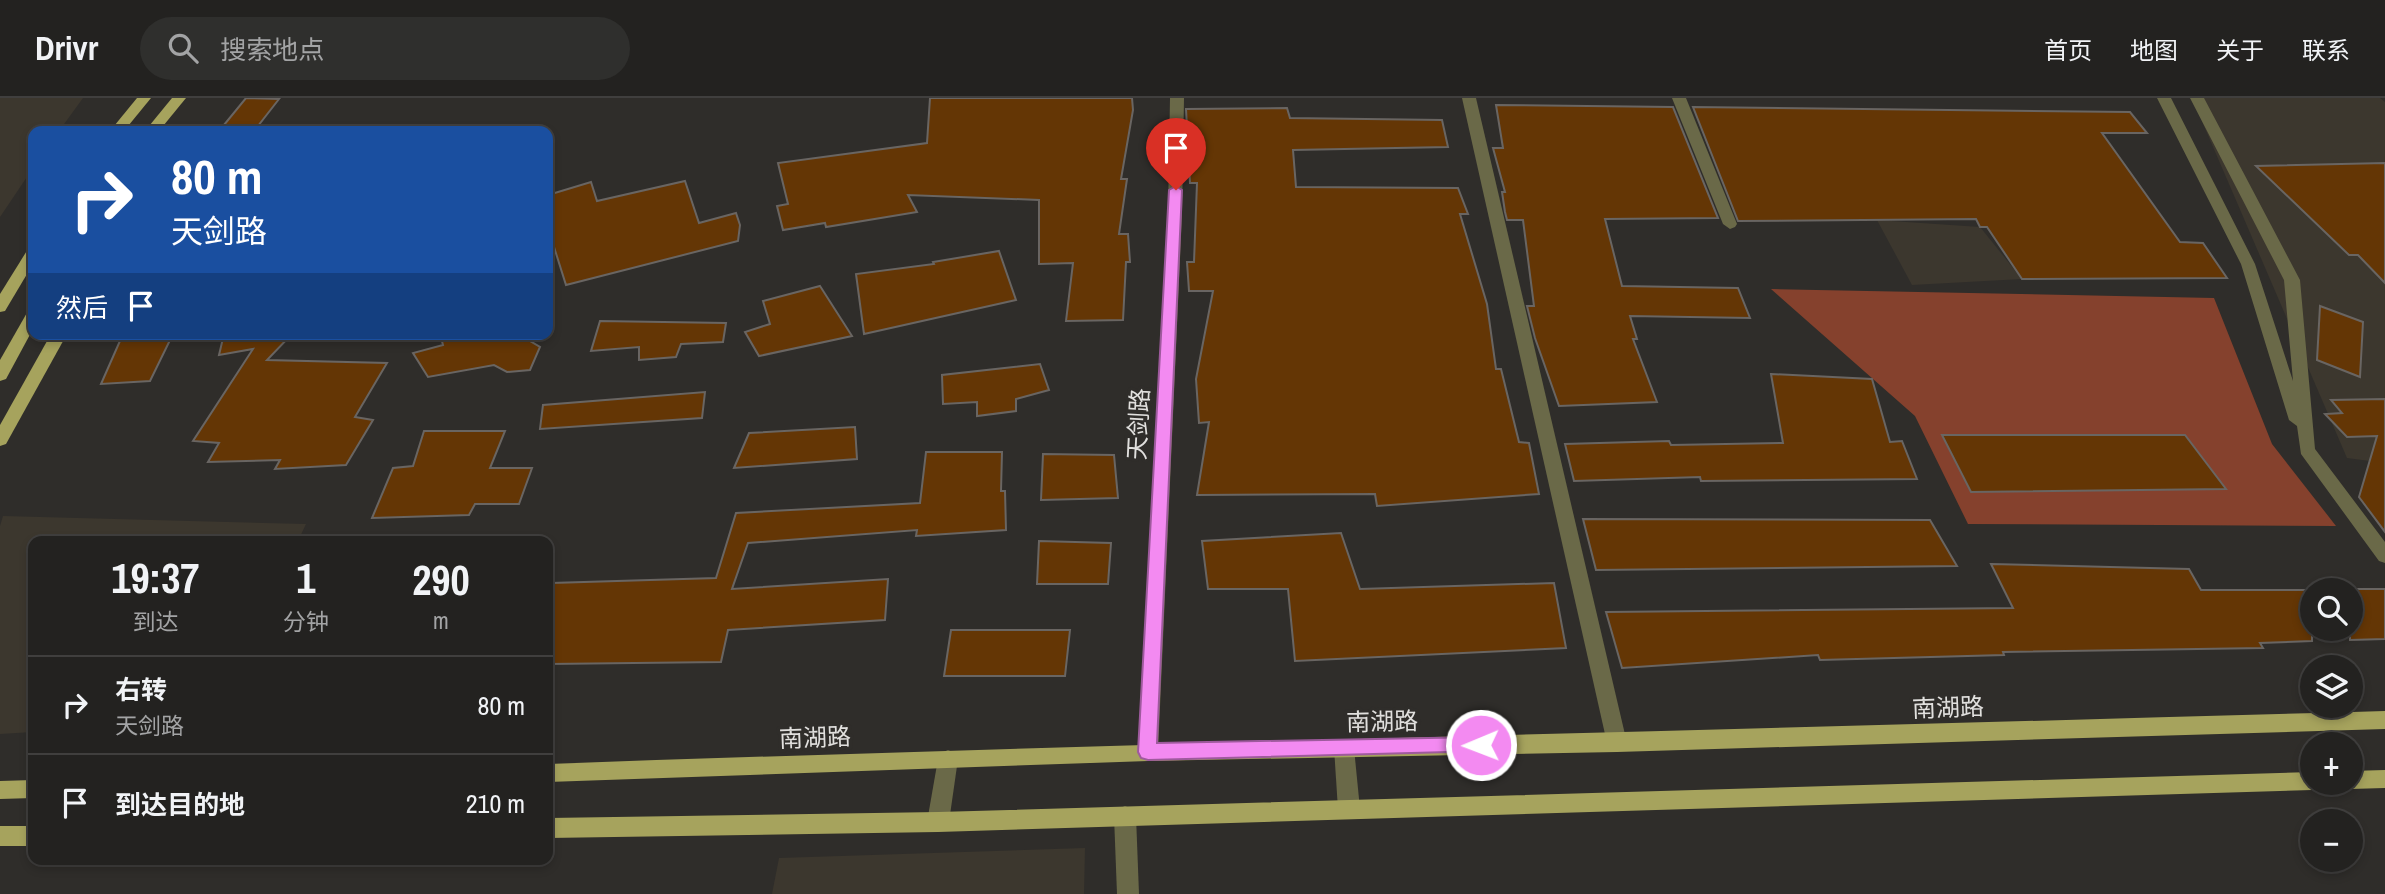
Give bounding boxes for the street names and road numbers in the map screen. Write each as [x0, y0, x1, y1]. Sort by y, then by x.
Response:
street label: 天剑路 [1120, 387, 1156, 461]
street label: 南湖路 [1911, 690, 1985, 724]
street label: 南湖路 [1346, 704, 1418, 738]
street label: 南湖路 [778, 720, 852, 754]

